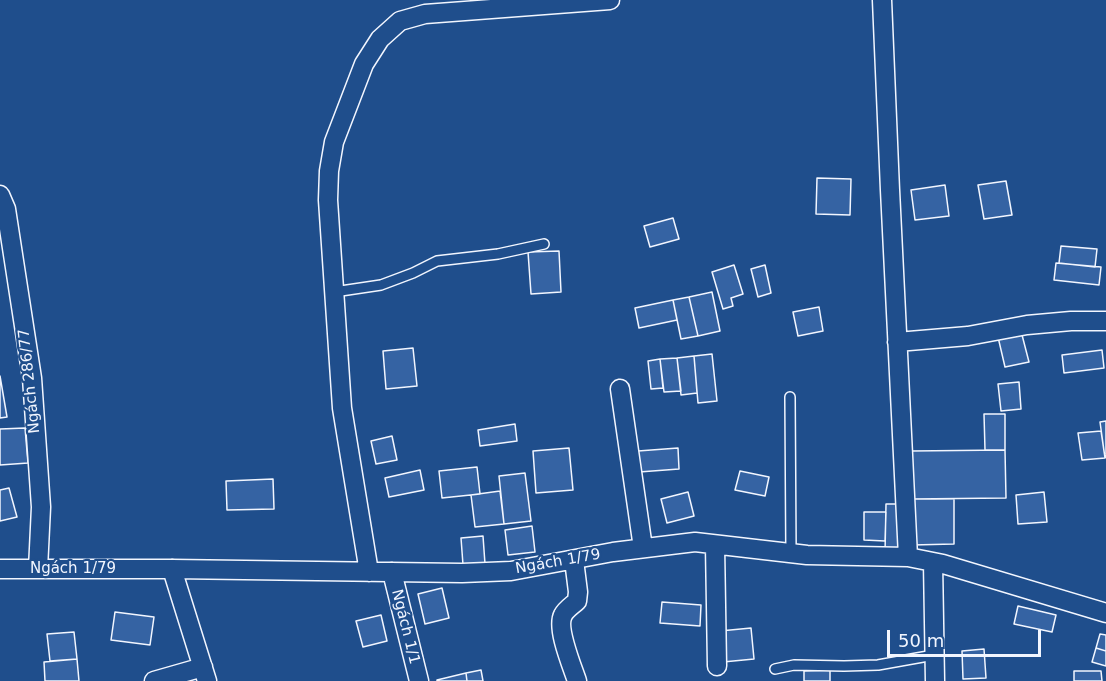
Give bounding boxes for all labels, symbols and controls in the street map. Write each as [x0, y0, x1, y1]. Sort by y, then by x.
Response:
street label: Ngách 286/77 [16, 328, 44, 434]
street label: Ngách 1/79 [514, 546, 602, 578]
street label: Ngách 1/79 [30, 560, 116, 578]
street label: Ngách 1/1 [387, 588, 423, 666]
scale bar [890, 618, 1044, 656]
text: 50 m [898, 630, 944, 651]

